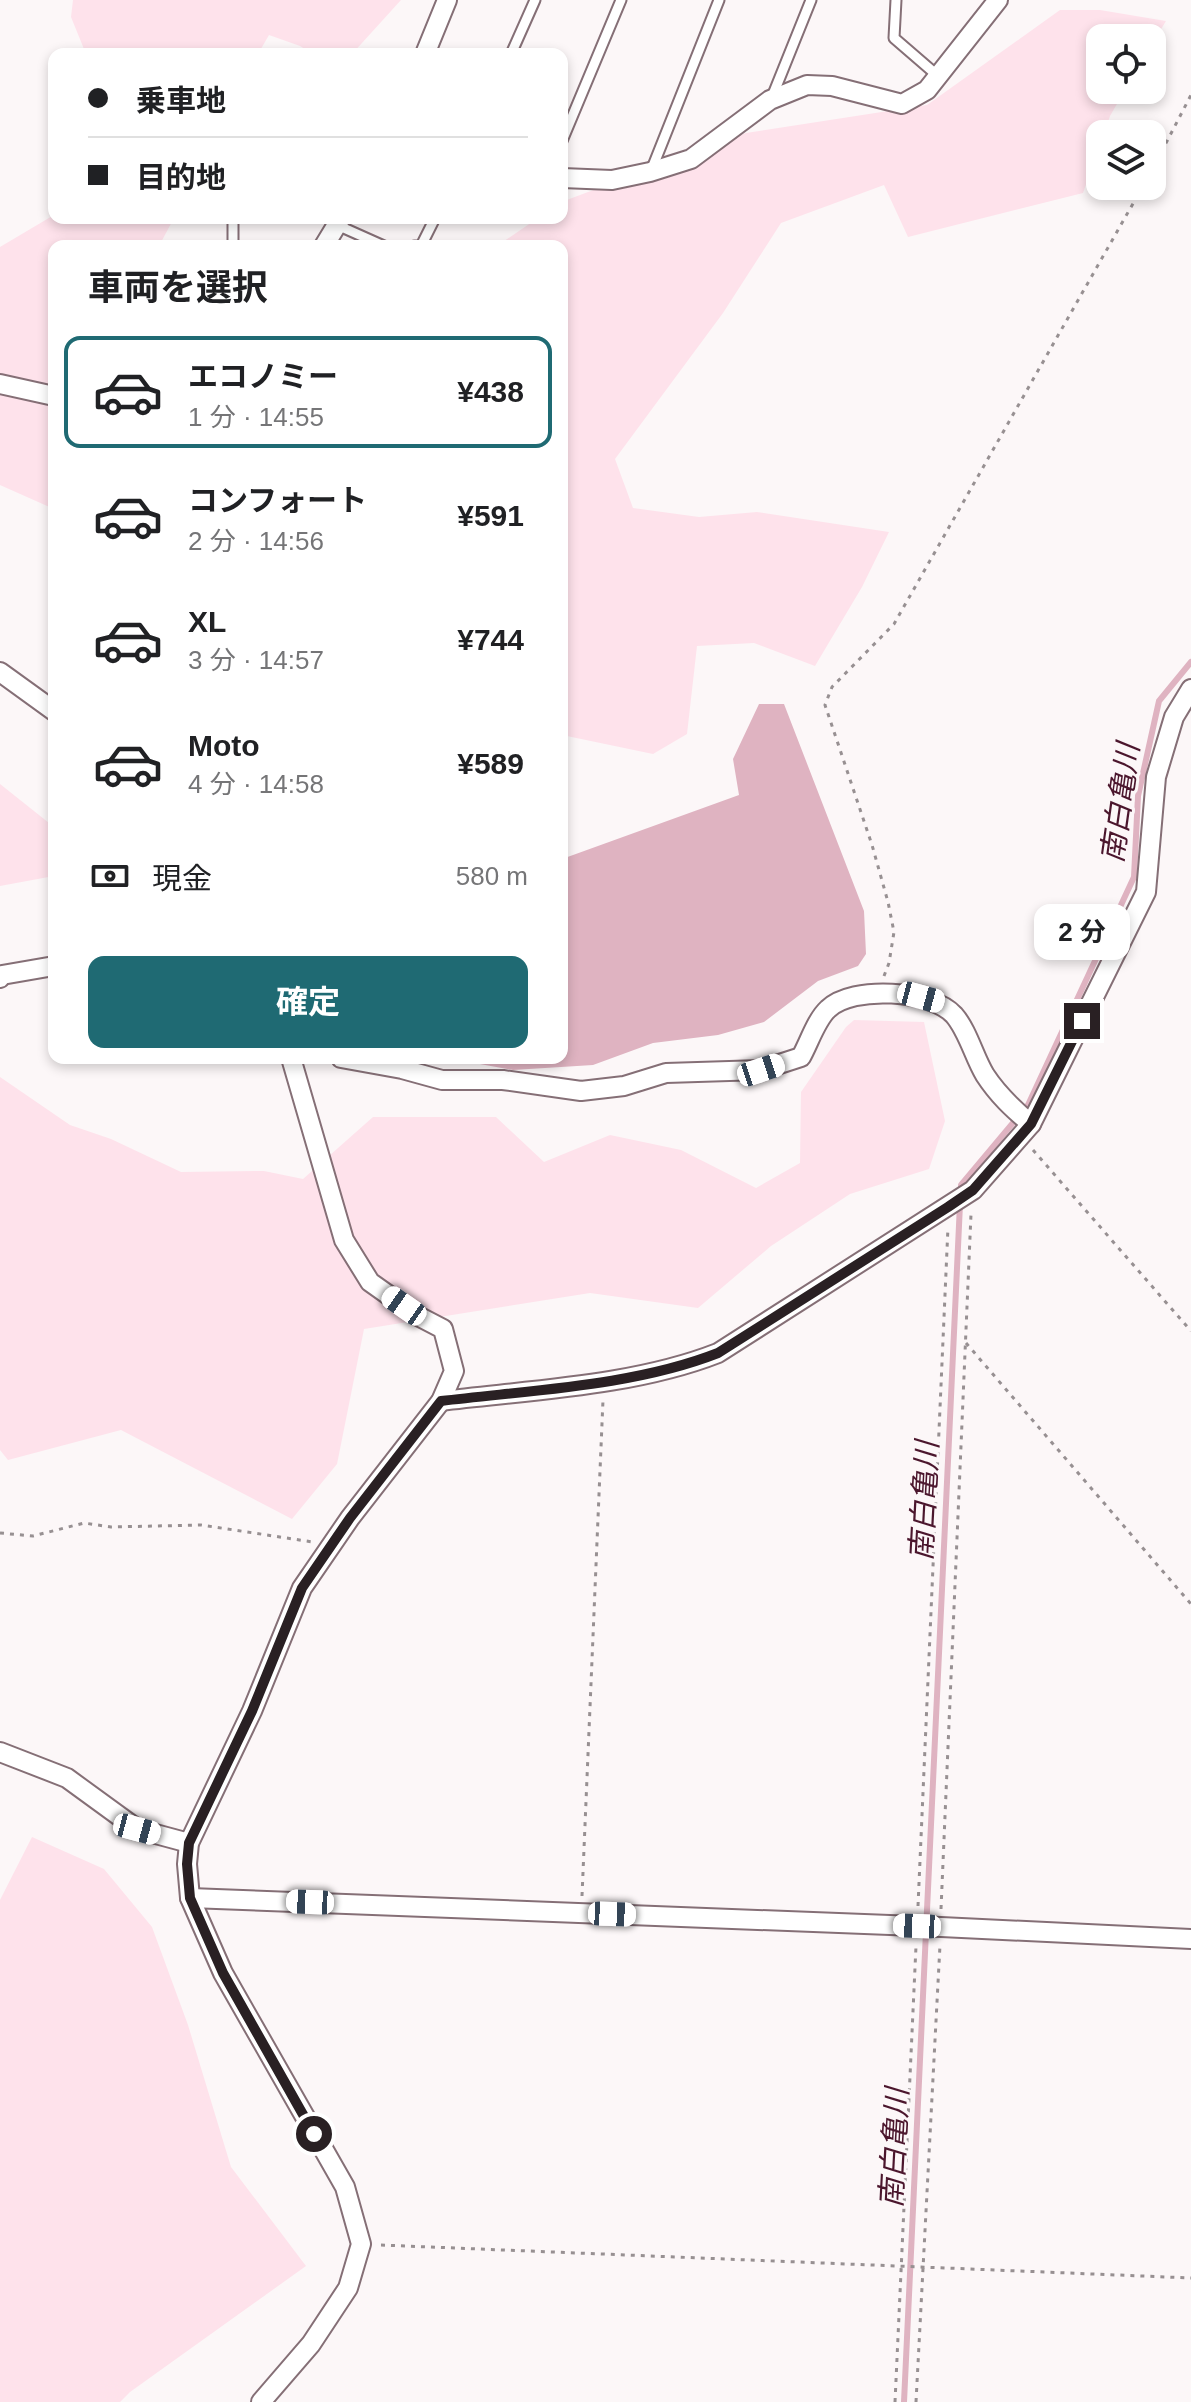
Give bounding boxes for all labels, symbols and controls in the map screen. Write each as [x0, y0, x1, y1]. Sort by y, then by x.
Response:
map controls [1086, 24, 1166, 200]
button: locate [1086, 24, 1166, 104]
text: 乗車地 [136, 84, 226, 117]
button: layers [1086, 120, 1166, 200]
text: 目的地 [136, 161, 226, 194]
text: 車両を選択 [88, 267, 268, 308]
icon: car [92, 356, 164, 428]
text: エコノミー [188, 360, 338, 393]
text: ¥438 [457, 375, 524, 408]
text: 1 分 · 14:55 [188, 402, 324, 432]
icon: car [92, 480, 164, 552]
text: コンフォート [188, 484, 367, 517]
text: ¥591 [457, 499, 524, 532]
text: 2 分 · 14:56 [188, 526, 324, 556]
icon: car [92, 604, 164, 676]
text: XL [188, 605, 226, 638]
text: ¥744 [457, 623, 524, 656]
text: 3 分 · 14:57 [188, 645, 324, 675]
icon: car [92, 728, 164, 800]
text: Moto [188, 729, 260, 762]
water label: 南白亀川 [1095, 738, 1145, 865]
text: ¥589 [457, 747, 524, 780]
text: 4 分 · 14:58 [188, 769, 324, 799]
icon: cash [88, 854, 132, 898]
text: 580 m [456, 861, 528, 891]
text: 現金 [152, 862, 212, 895]
callout: 2 分 [1034, 905, 1130, 961]
text: 2 分 [1058, 917, 1106, 947]
button: 確定 [88, 956, 528, 1048]
car [895, 979, 947, 1015]
route end [1064, 1003, 1100, 1039]
car [734, 1051, 788, 1089]
car [377, 1282, 431, 1330]
water label: 南白亀川 [904, 1437, 944, 1562]
car [111, 1811, 163, 1847]
car [286, 1889, 334, 1915]
car [588, 1901, 636, 1927]
car [893, 1913, 941, 1939]
water label: 南白亀川 [874, 2084, 914, 2209]
route start [296, 2116, 332, 2152]

